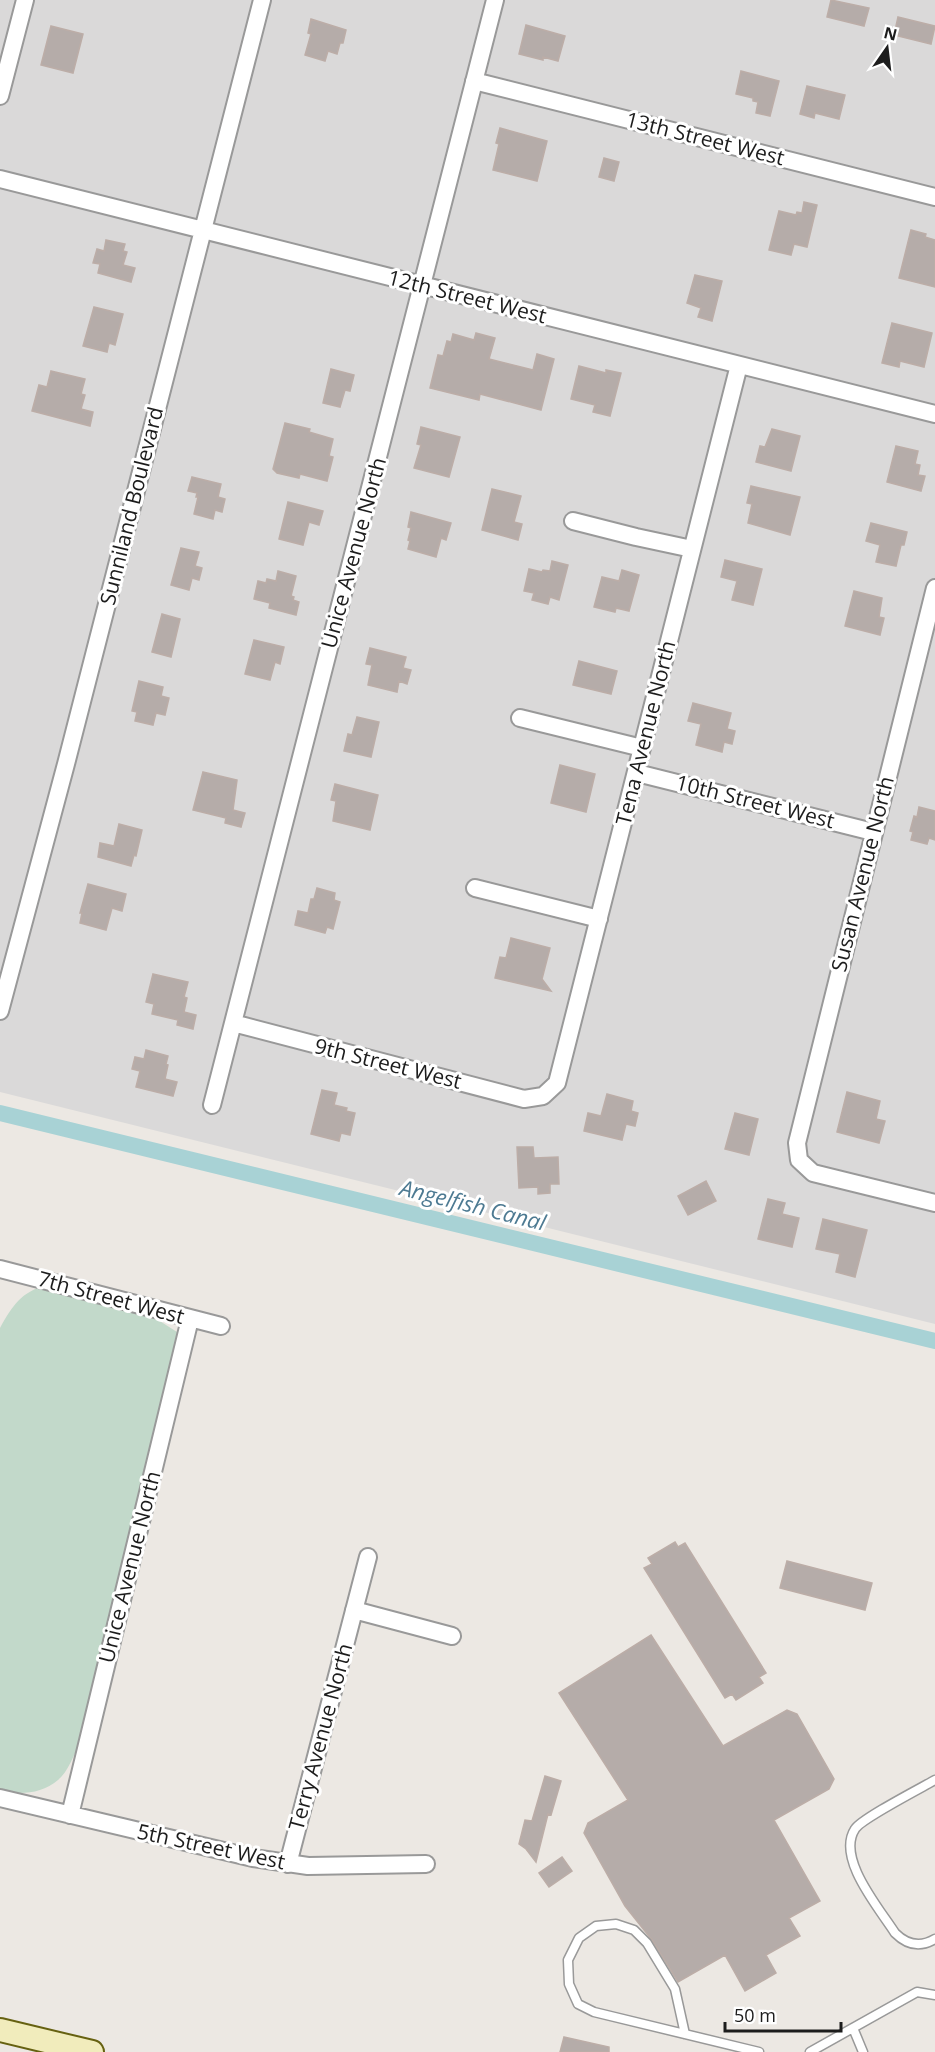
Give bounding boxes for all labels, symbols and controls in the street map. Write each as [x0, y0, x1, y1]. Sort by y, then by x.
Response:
north arrow [857, 18, 917, 78]
text: N [882, 21, 900, 46]
street label: 13th Street West [623, 105, 788, 171]
street label: 12th Street West [385, 263, 550, 329]
street label: Sunniland Boulevard [93, 404, 169, 608]
street label: Unice Avenue North [314, 454, 392, 651]
street label: Tena Avenue North [609, 638, 682, 828]
street label: 10th Street West [673, 768, 838, 834]
street label: Susan Avenue North [824, 773, 900, 974]
street label: 9th Street West [312, 1031, 465, 1095]
water label: Angelfish Canal [395, 1171, 550, 1237]
street label: 7th Street West [35, 1264, 188, 1330]
street label: Unice Avenue North [92, 1468, 166, 1666]
street label: Terry Avenue North [282, 1640, 358, 1833]
street label: 5th Street West [135, 1817, 288, 1875]
scale bar [725, 1995, 840, 2033]
text: 50 m [734, 2003, 776, 2027]

